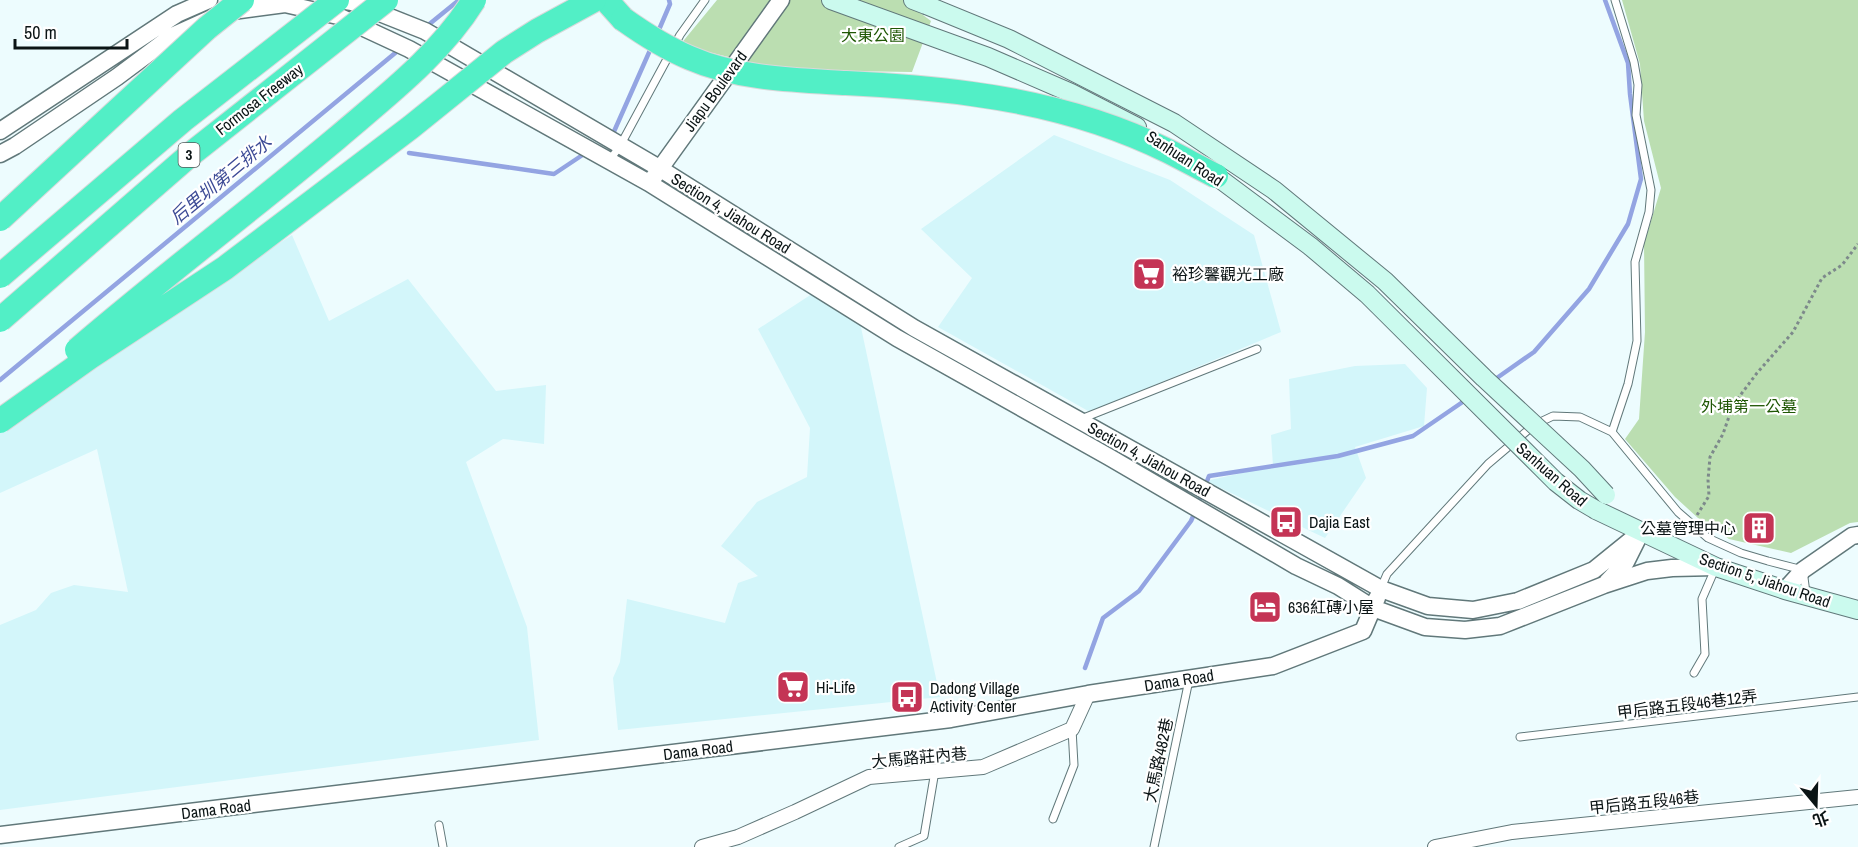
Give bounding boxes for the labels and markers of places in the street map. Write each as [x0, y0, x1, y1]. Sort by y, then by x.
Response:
supermarket icon: 裕珍馨觀光工廠 [1131, 256, 1167, 292]
place label: 裕珍馨觀光工廠 [1172, 263, 1284, 285]
bus stop icon: Dajia East [1268, 504, 1304, 540]
building icon: 公墓管理中心 [1741, 510, 1777, 546]
place label: Dajia East [1309, 511, 1370, 533]
place label: 公墓管理中心 [1640, 517, 1736, 539]
hotel icon: 636紅磚小屋 [1247, 589, 1283, 625]
place label: 636紅磚小屋 [1288, 596, 1374, 618]
supermarket icon: Hi-Life [775, 669, 811, 705]
place label: Hi-Life [816, 676, 855, 698]
place label: Dadong Village Activity Center [929, 677, 1020, 717]
bus stop icon: Dadong Village Activity Center [889, 679, 925, 715]

